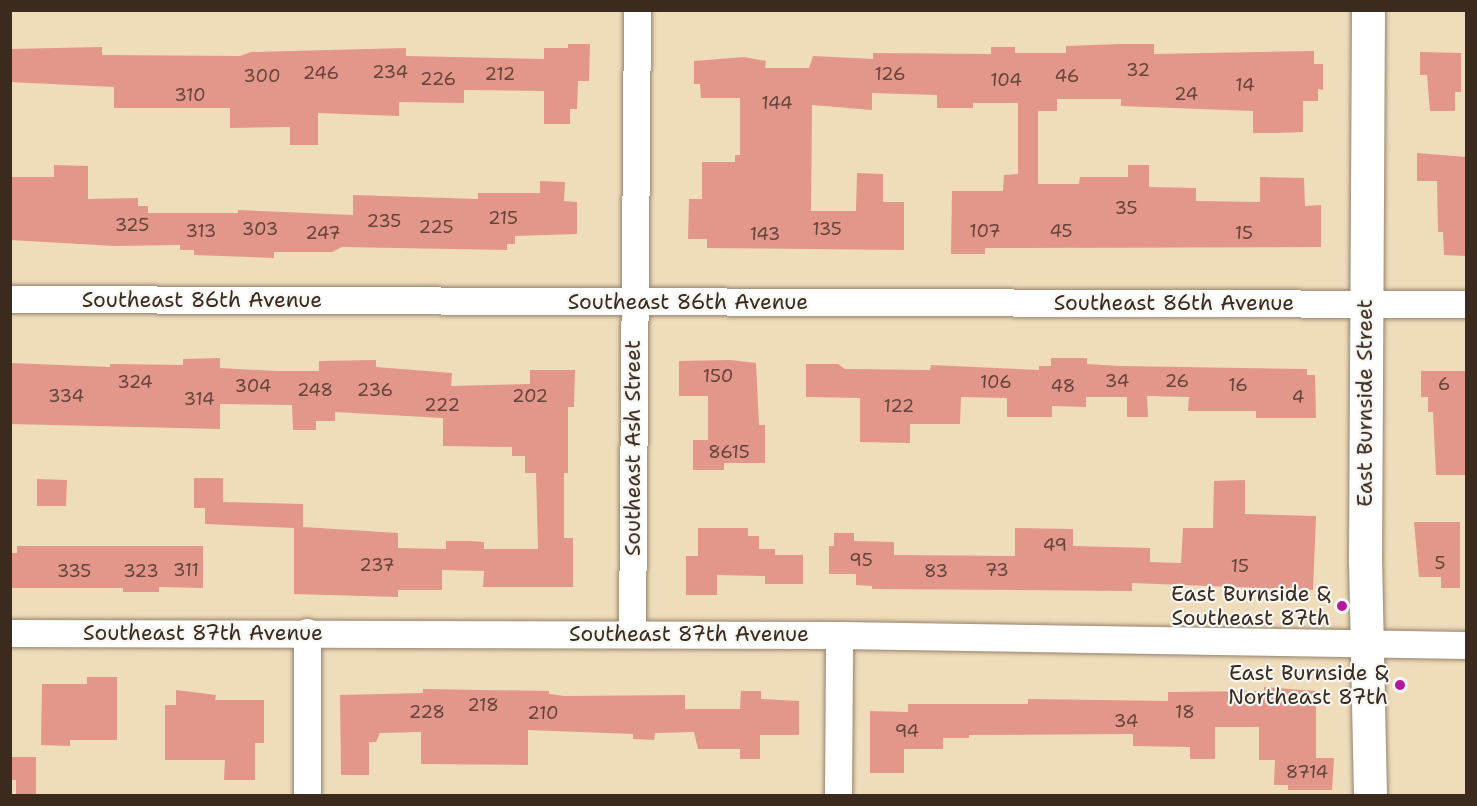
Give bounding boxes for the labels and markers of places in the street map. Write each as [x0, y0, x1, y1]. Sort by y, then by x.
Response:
place label: East Burnside & Southeast 87th [1171, 581, 1330, 631]
marker: East Burnside & Southeast 87th [1335, 599, 1349, 613]
place label: East Burnside & Northeast 87th [1228, 660, 1388, 710]
marker: East Burnside & Northeast 87th [1393, 678, 1407, 692]

